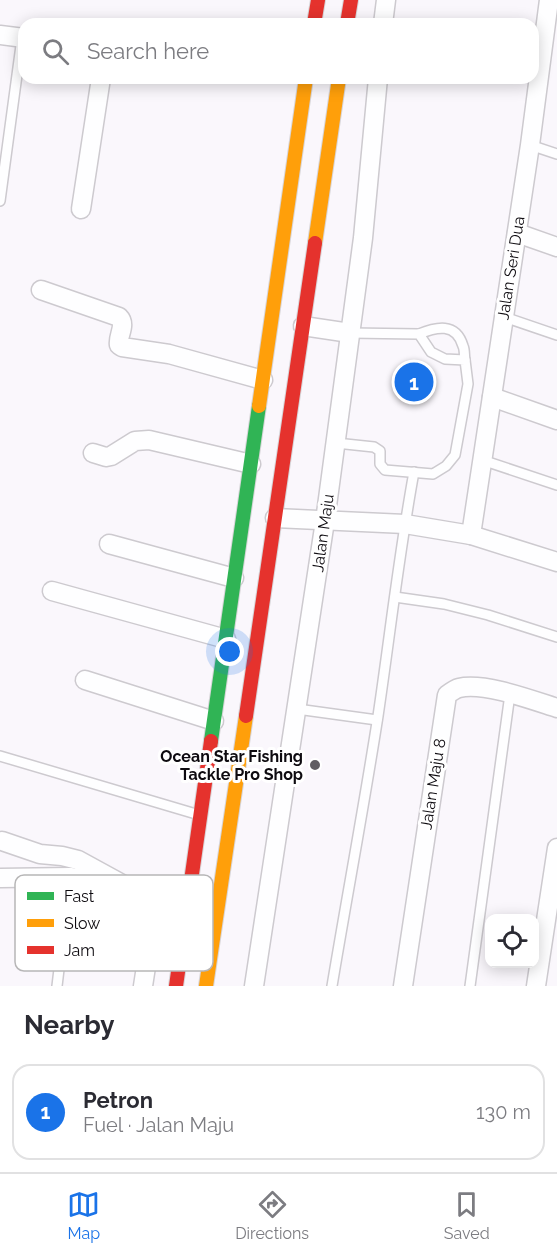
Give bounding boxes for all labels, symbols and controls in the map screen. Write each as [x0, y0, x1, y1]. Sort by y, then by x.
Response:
search box [18, 18, 539, 84]
icon: search [39, 35, 72, 68]
text: Search here [87, 38, 209, 64]
street label: Jalan Seri Dua [493, 215, 529, 321]
pin: 1 [394, 360, 434, 404]
street label: Jalan Maju [308, 493, 338, 573]
your location [215, 637, 244, 666]
street label: Jalan Maju 8 [416, 737, 450, 831]
place label: Ocean Star Fishing Tackle Pro Shop [160, 747, 303, 784]
marker: Ocean Star Fishing Tackle Pro Shop [308, 758, 322, 772]
legend [15, 875, 213, 971]
text: Fast [64, 887, 95, 906]
text: Slow [64, 914, 100, 933]
map controls [485, 914, 539, 968]
button: locate [485, 914, 539, 968]
text: Jam [64, 941, 95, 960]
text: Nearby [24, 1010, 114, 1040]
text: Petron [83, 1087, 153, 1113]
text: 1 [41, 1100, 50, 1124]
text: 130 m [476, 1100, 531, 1124]
text: Fuel · Jalan Maju [83, 1113, 234, 1137]
tab: Map [67, 1188, 100, 1243]
tab: Directions [235, 1188, 309, 1243]
tab: Saved [444, 1188, 490, 1243]

